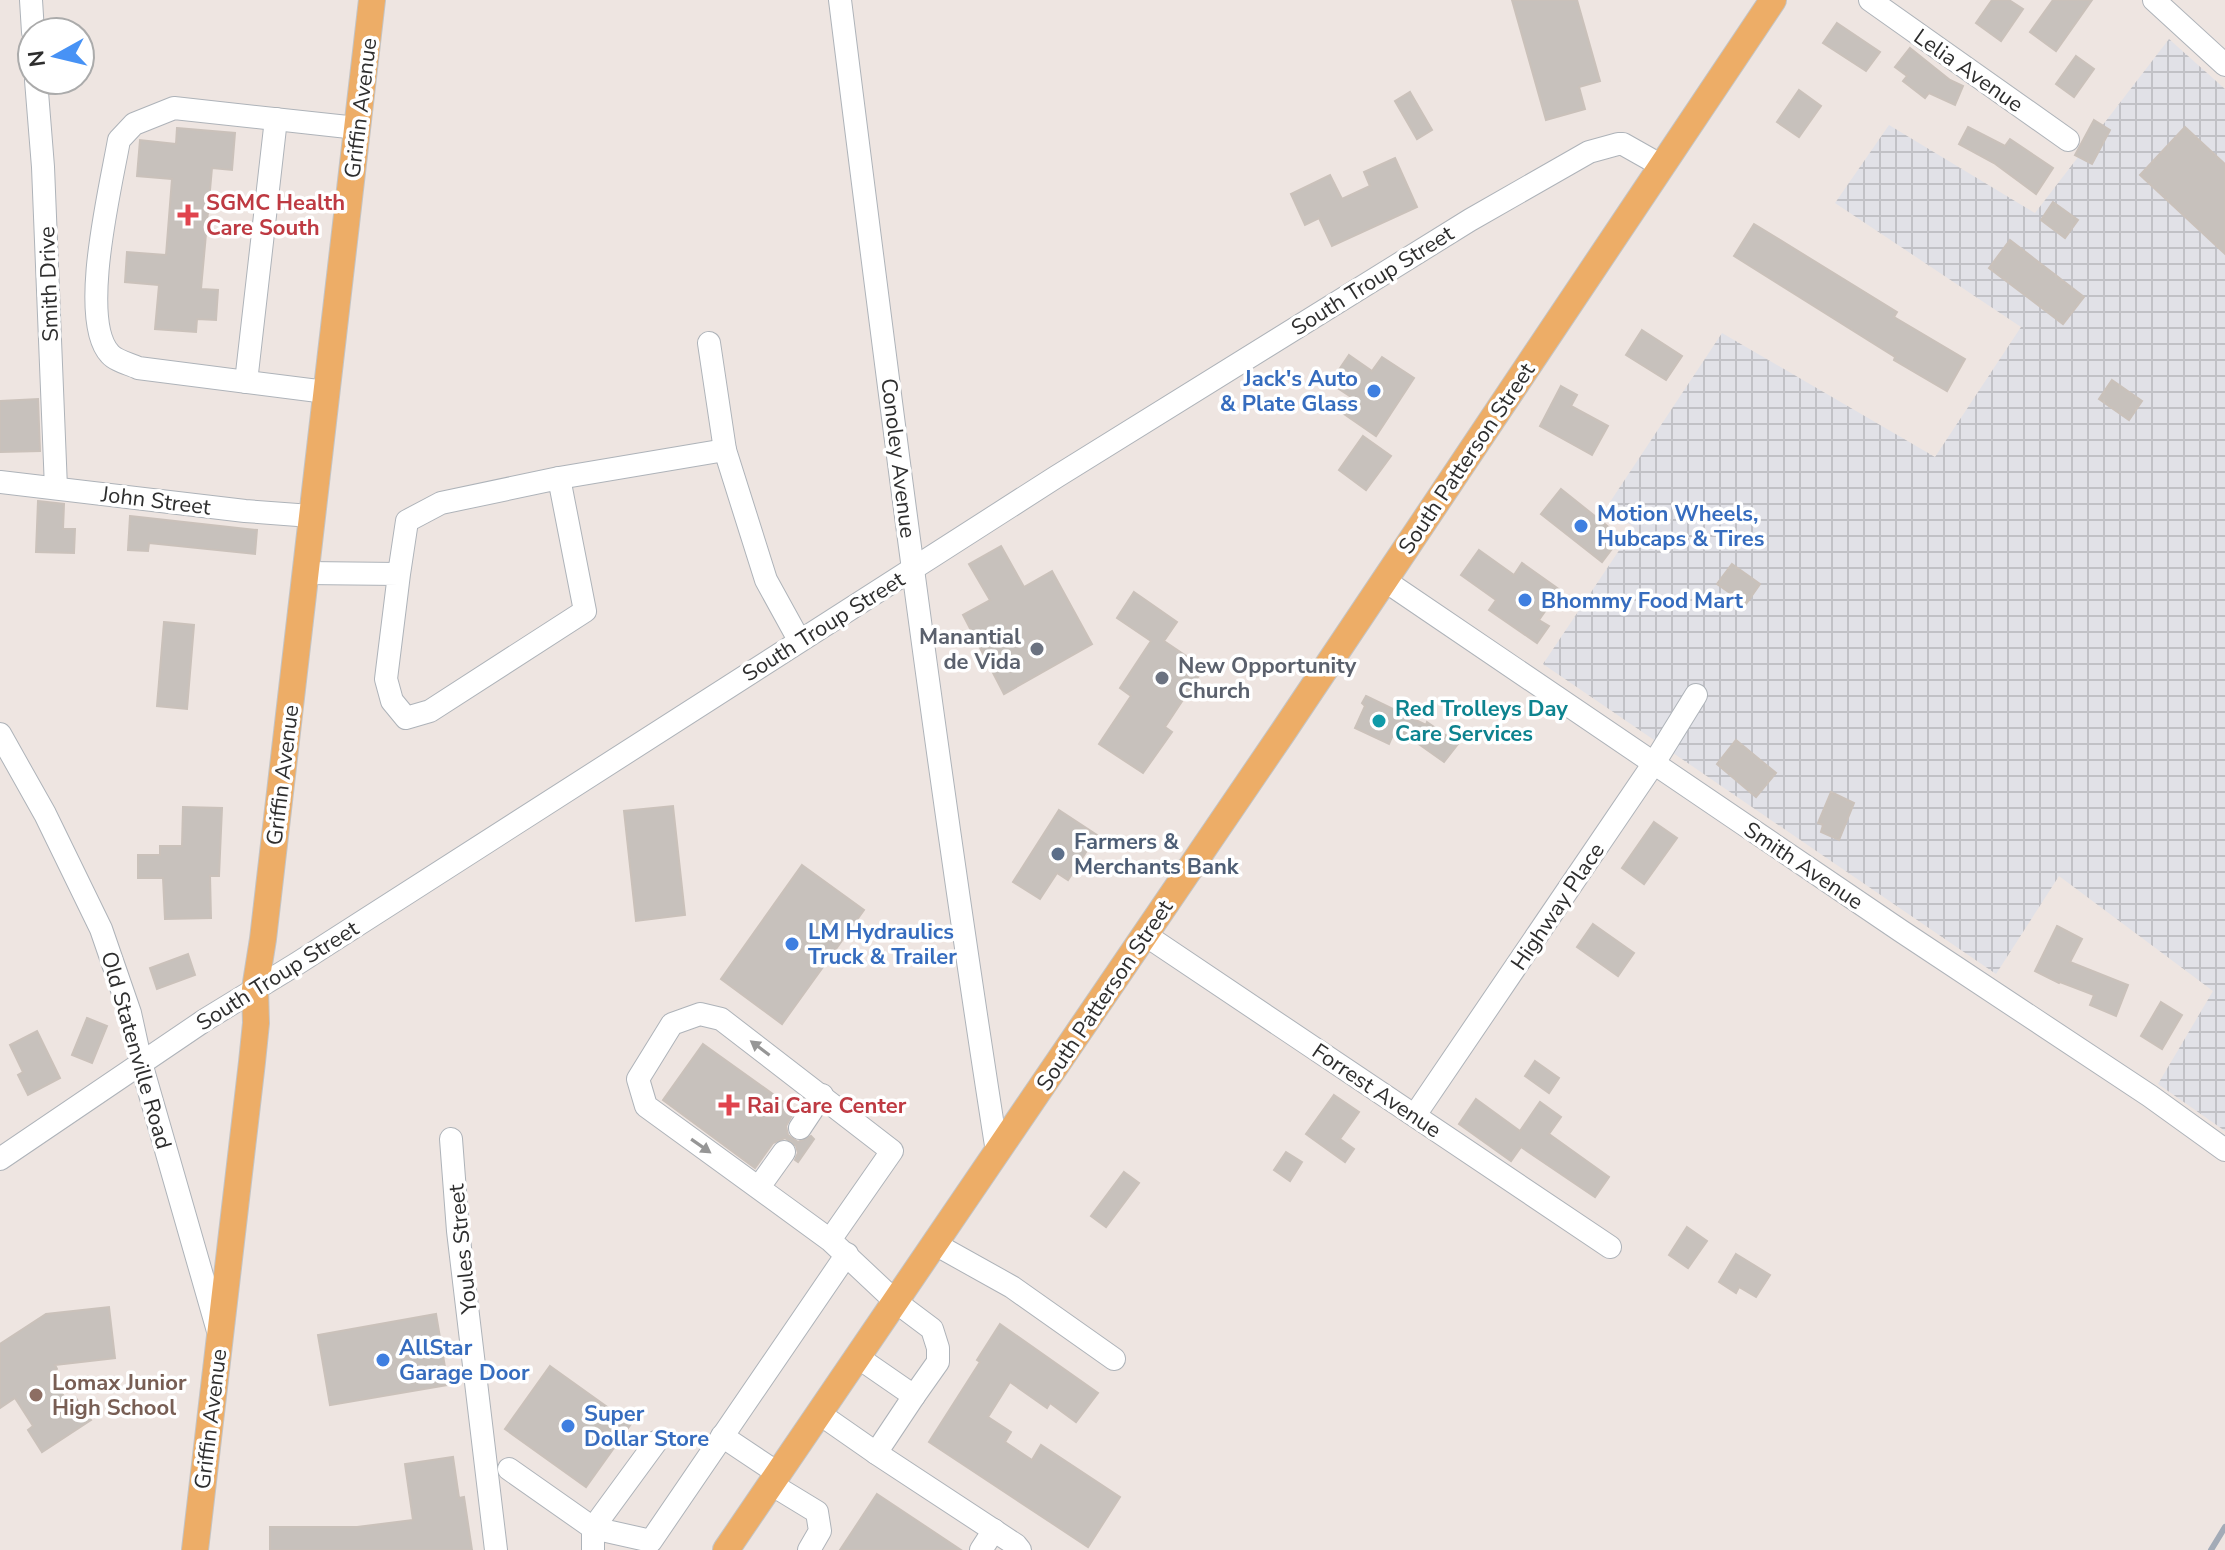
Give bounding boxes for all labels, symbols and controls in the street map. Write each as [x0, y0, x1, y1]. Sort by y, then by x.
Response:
north arrow [16, 16, 96, 96]
street label: Lelia Avenue [1908, 22, 2029, 120]
street label: Griffin Avenue [337, 36, 384, 180]
text: N [21, 48, 53, 69]
place label: SGMC Health Care South [206, 188, 345, 243]
marker: SGMC Health Care South [177, 204, 199, 226]
street label: South Troup Street [1286, 219, 1460, 343]
street label: Smith Drive [32, 226, 66, 342]
street label: South Patterson Street [1392, 357, 1542, 560]
place label: Jack's Auto & Plate Glass [1220, 364, 1358, 419]
street label: Conoley Avenue [873, 376, 923, 540]
marker: Jack's Auto & Plate Glass [1365, 382, 1383, 400]
street label: John Street [98, 479, 213, 523]
place label: Motion Wheels, Hubcaps & Tires [1597, 499, 1764, 554]
marker: Motion Wheels, Hubcaps & Tires [1572, 517, 1590, 535]
street label: South Troup Street [737, 565, 911, 689]
place label: Bhommy Food Mart [1541, 586, 1743, 616]
marker: Bhommy Food Mart [1516, 591, 1534, 609]
place label: Manantial de Vida [919, 622, 1021, 677]
marker: Manantial de Vida [1028, 640, 1046, 658]
place label: New Opportunity Church [1178, 651, 1357, 706]
marker: New Opportunity Church [1153, 669, 1171, 687]
place label: Red Trolleys Day Care Services [1395, 694, 1568, 749]
street label: Griffin Avenue [259, 703, 306, 847]
marker: Red Trolleys Day Care Services [1370, 712, 1388, 730]
street label: Smith Avenue [1738, 815, 1869, 917]
place label: Farmers & Merchants Bank [1074, 827, 1240, 882]
street label: Highway Place [1504, 837, 1612, 976]
marker: Farmers & Merchants Bank [1049, 845, 1067, 863]
street label: South Patterson Street [1030, 894, 1180, 1097]
street label: South Troup Street [191, 914, 365, 1038]
place label: LM Hydraulics Truck & Trailer [808, 917, 957, 972]
marker: LM Hydraulics Truck & Trailer [783, 935, 801, 953]
street label: Old Statenville Road [93, 948, 179, 1153]
street label: Forrest Avenue [1306, 1036, 1447, 1145]
one-way arrow [750, 1041, 770, 1057]
place label: Rai Care Center [747, 1091, 907, 1121]
marker: Rai Care Center [718, 1094, 740, 1116]
one-way arrow [690, 1137, 711, 1153]
street label: Youles Street [441, 1182, 485, 1316]
place label: AllStar Garage Door [399, 1333, 530, 1388]
street label: Griffin Avenue [187, 1347, 234, 1491]
marker: AllStar Garage Door [374, 1351, 392, 1369]
place label: Lomax Junior High School [52, 1368, 187, 1423]
marker: Lomax Junior High School [27, 1386, 45, 1404]
place label: Super Dollar Store [584, 1399, 709, 1454]
marker: Super Dollar Store [559, 1417, 577, 1435]

